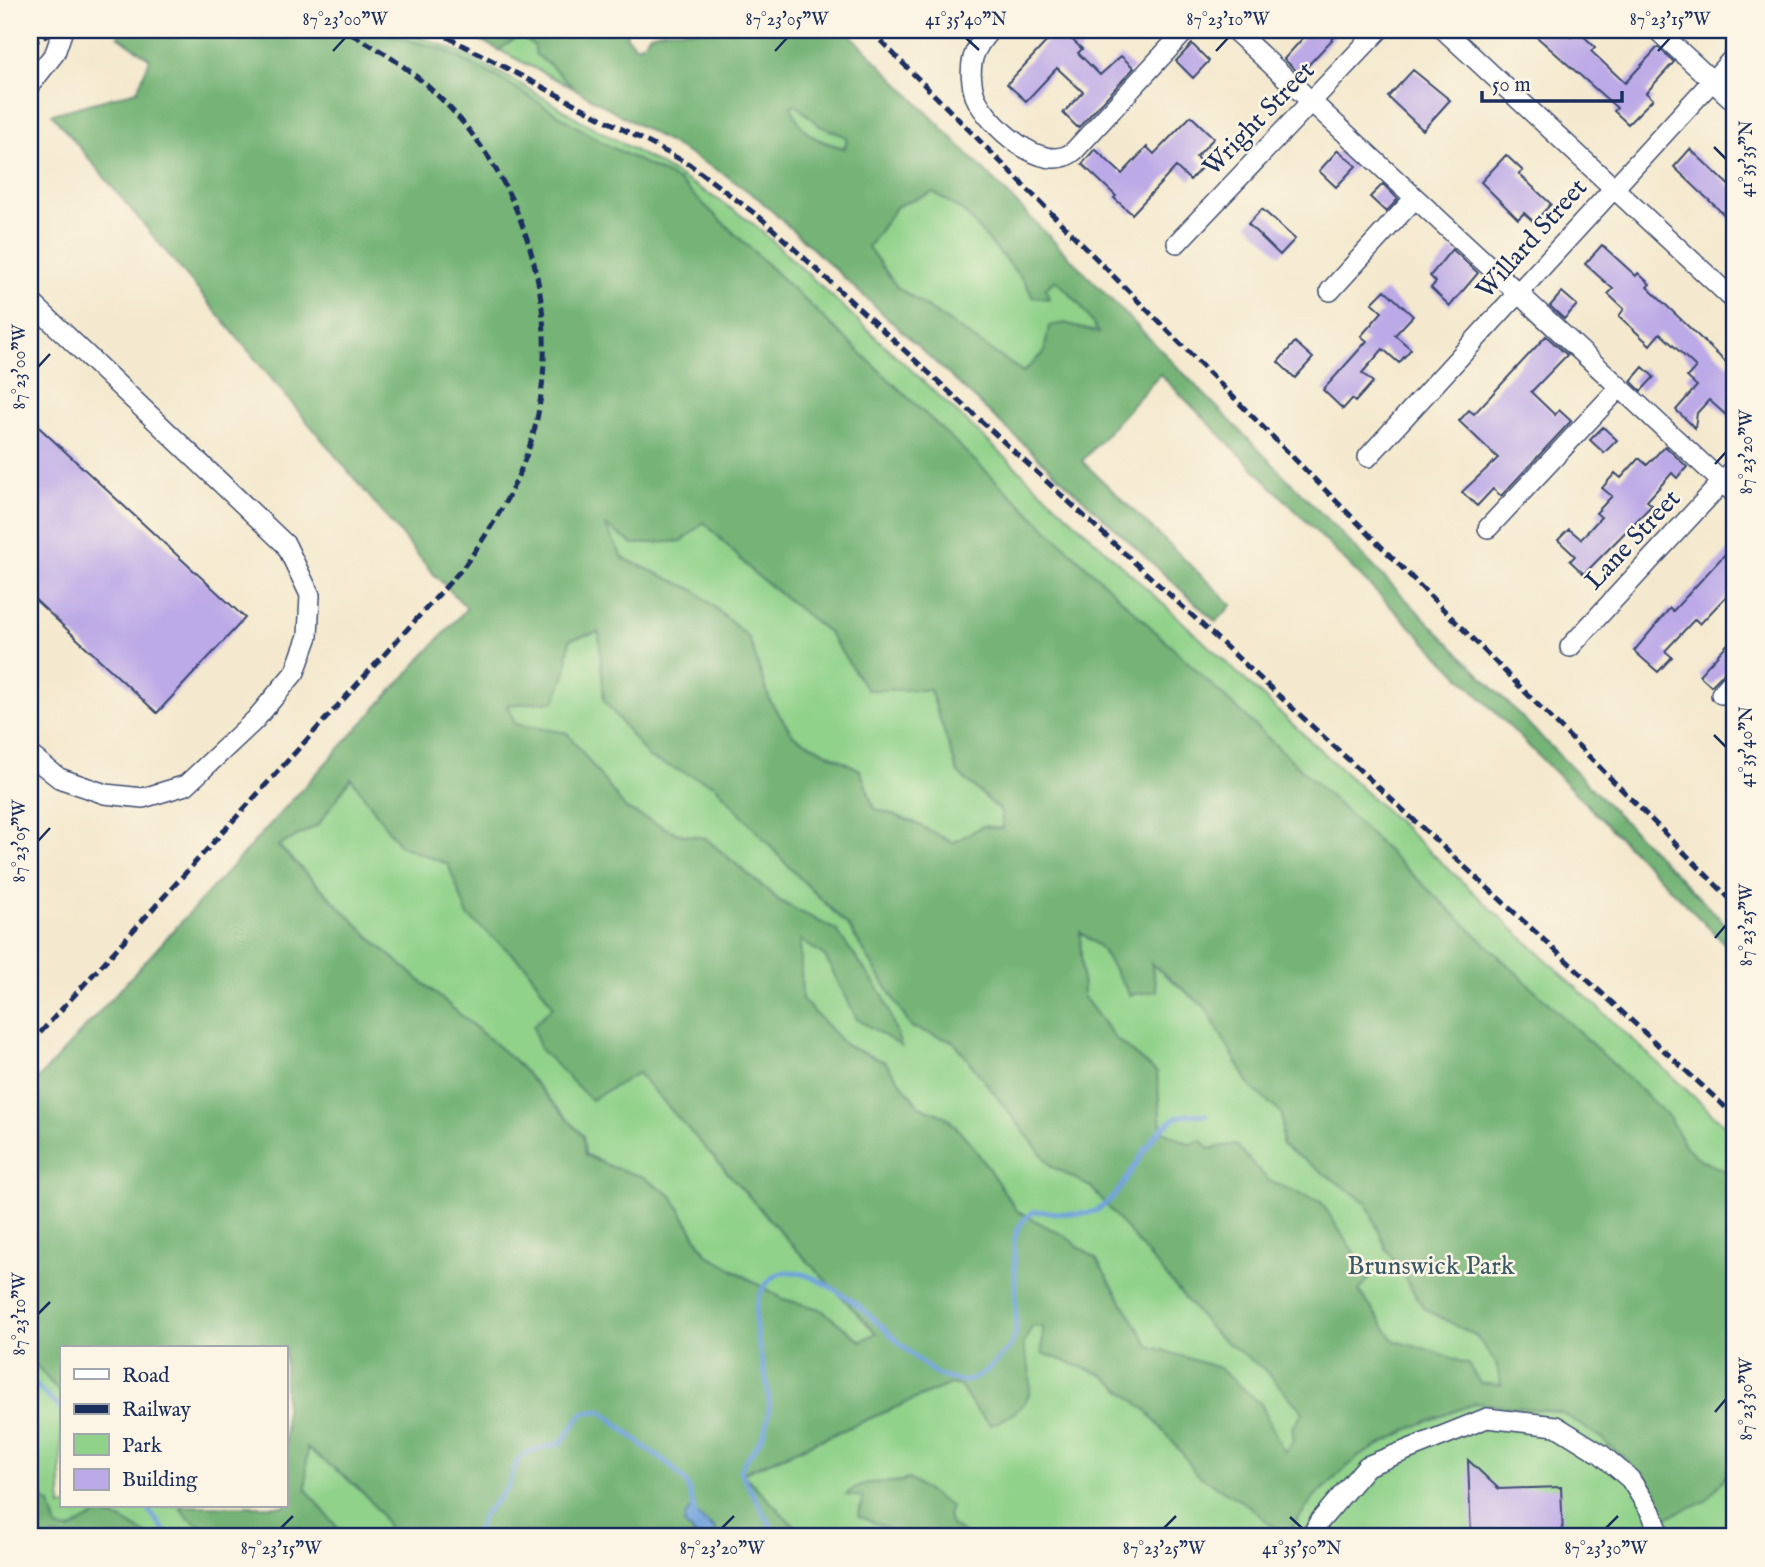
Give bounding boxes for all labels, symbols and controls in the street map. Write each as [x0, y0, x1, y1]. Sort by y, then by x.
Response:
text: 87°23'00"W [302, 9, 388, 32]
text: 87°23'05"W [746, 9, 829, 32]
text: 41°35'40"N [925, 9, 1007, 32]
text: 87°23'10"W [1187, 9, 1270, 32]
text: 87°23'15"W [1630, 9, 1711, 32]
street label: Wright Street [1196, 55, 1322, 183]
scale bar [1482, 60, 1622, 104]
text: 50 m [1492, 72, 1531, 99]
text: 41°35'35"N [1736, 120, 1759, 198]
street label: Willard Street [1469, 172, 1595, 306]
text: 87°23'00"W [9, 324, 32, 410]
text: 87°23'20"W [1736, 409, 1759, 494]
street label: Lane Street [1578, 483, 1688, 597]
text: 41°35'40"N [1736, 706, 1759, 788]
text: 87°23'05"W [9, 799, 32, 882]
text: 87°23'25"W [1736, 883, 1759, 966]
park label: Brunswick Park [1347, 1250, 1516, 1283]
text: 87°23'10"W [9, 1272, 32, 1355]
legend [60, 1346, 287, 1508]
text: 87°23'30"W [1736, 1357, 1759, 1441]
text: Road [122, 1363, 170, 1390]
text: Railway [122, 1397, 192, 1424]
text: Park [122, 1433, 163, 1460]
text: Building [122, 1467, 198, 1494]
text: 87°23'15"W [241, 1538, 322, 1561]
text: 87°23'20"W [680, 1538, 765, 1561]
text: 87°23'25"W [1123, 1538, 1206, 1561]
text: 41°35'50"N [1262, 1538, 1342, 1561]
text: 87°23'30"W [1565, 1538, 1648, 1561]

